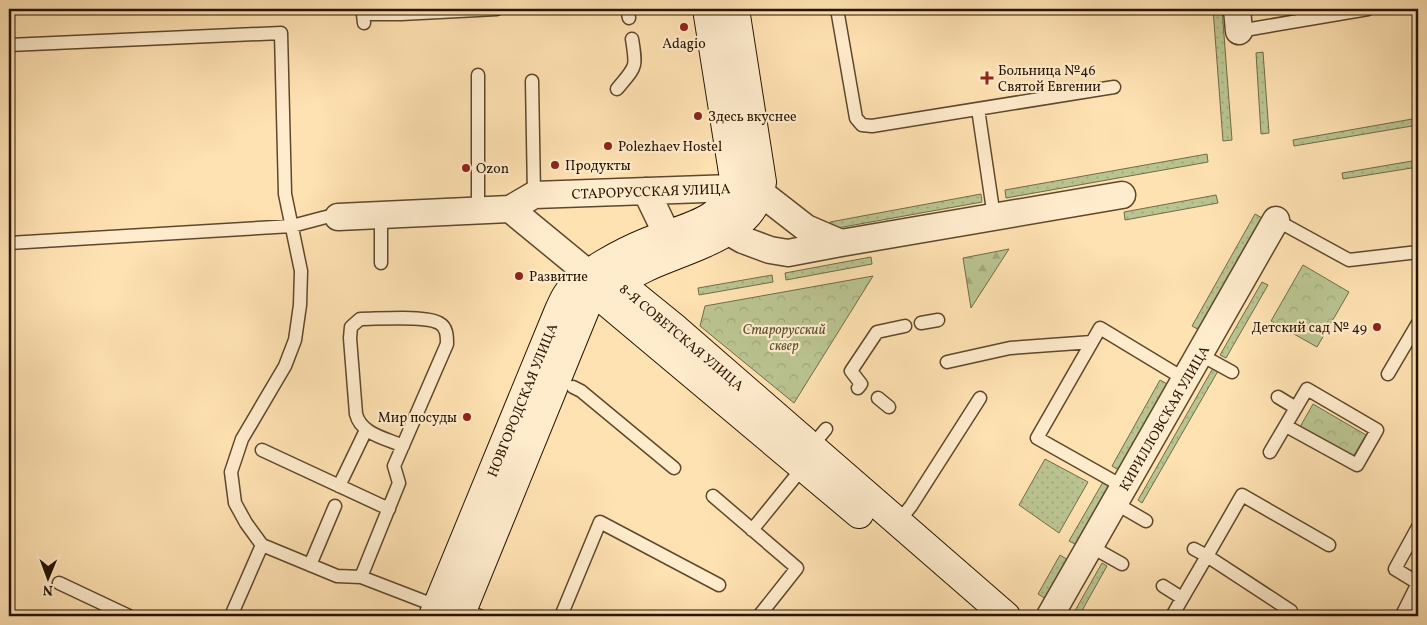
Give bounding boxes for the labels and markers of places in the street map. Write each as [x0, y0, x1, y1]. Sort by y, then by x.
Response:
marker: Adagio [678, 21, 690, 33]
place label: Adagio [662, 35, 706, 54]
place label: Больница №46 Святой Евгении [998, 62, 1101, 97]
marker: Больница №46 Святой Евгении [980, 71, 994, 85]
place label: Здесь вкуснее [708, 108, 797, 127]
marker: Здесь вкуснее [692, 110, 704, 122]
place label: Polezhaev Hostel [618, 138, 722, 157]
marker: Polezhaev Hostel [602, 140, 614, 152]
place label: Продукты [565, 157, 631, 176]
marker: Продукты [549, 159, 561, 171]
place label: Ozon [476, 160, 509, 179]
marker: Ozon [460, 162, 472, 174]
place label: Развитие [529, 268, 588, 287]
marker: Развитие [513, 270, 525, 282]
place label: Детский сад № 49 [1251, 319, 1367, 338]
marker: Детский сад № 49 [1371, 321, 1383, 333]
place label: Мир посуды [378, 409, 457, 428]
marker: Мир посуды [461, 411, 473, 423]

